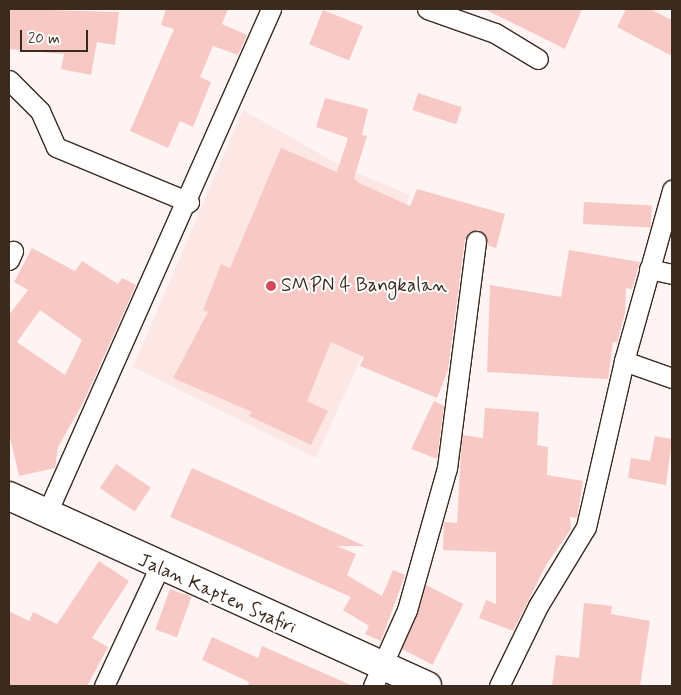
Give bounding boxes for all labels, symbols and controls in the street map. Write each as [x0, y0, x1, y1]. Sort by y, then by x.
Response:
scale bar [22, 20, 90, 52]
text: 20 m [28, 29, 60, 49]
place label: SMPN 4 Bangkalan [281, 275, 447, 297]
marker: SMPN 4 Bangkalan [265, 280, 277, 292]
street label: Jalan Kapten Syafiri [135, 549, 299, 639]

